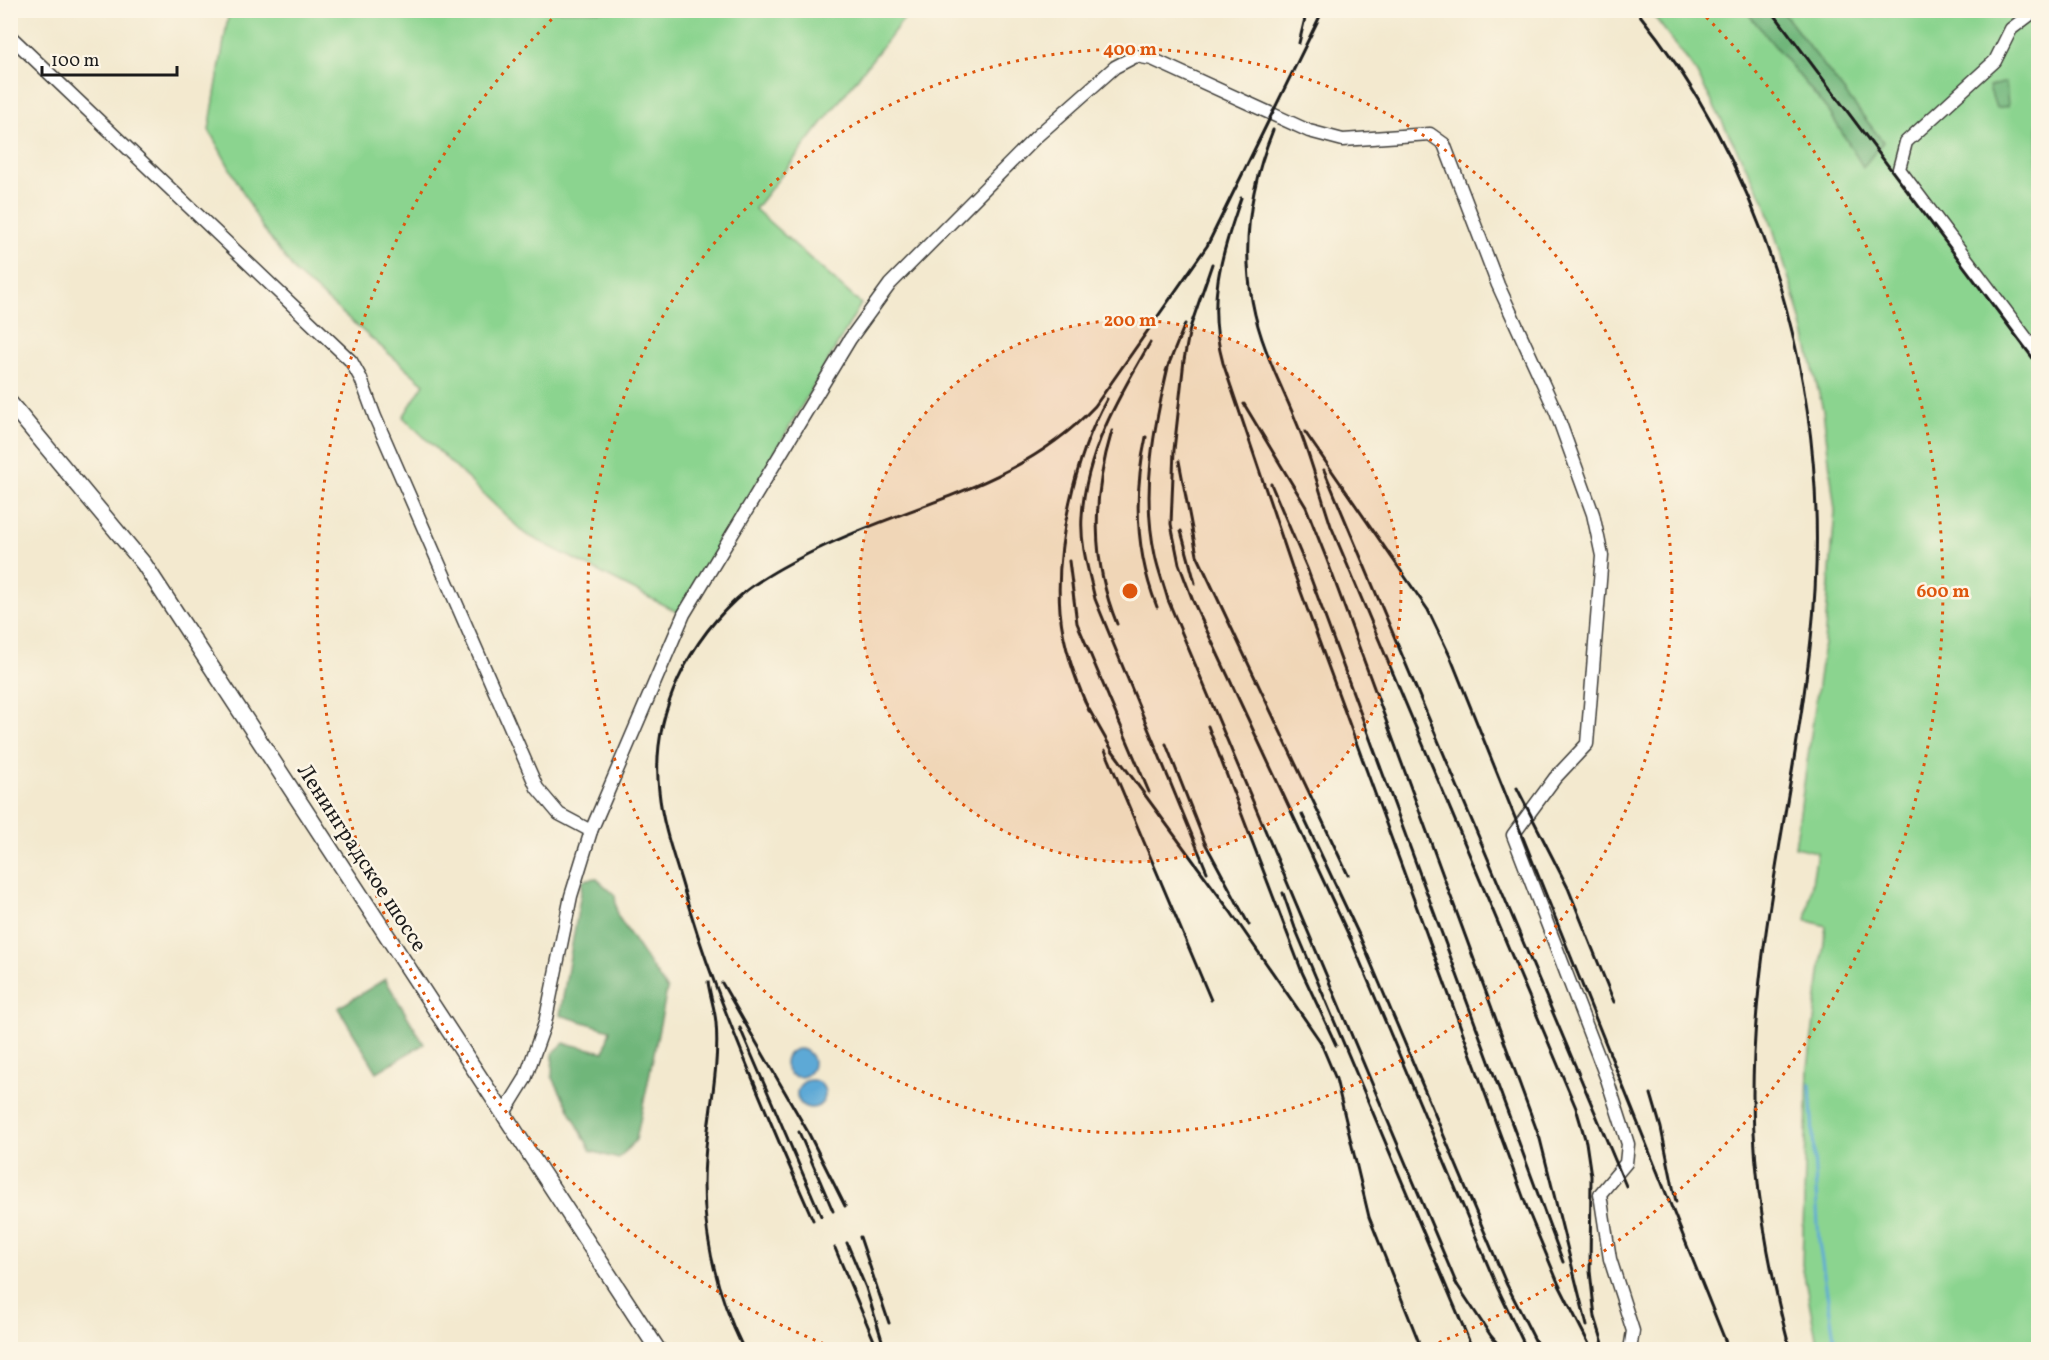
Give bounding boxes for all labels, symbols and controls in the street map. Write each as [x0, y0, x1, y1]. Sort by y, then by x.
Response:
text: 400 m [1103, 38, 1157, 63]
scale bar [42, 39, 177, 77]
text: 100 m [51, 49, 100, 74]
text: 200 m [1104, 309, 1156, 334]
text: 600 m [1916, 580, 1970, 605]
centre of rings [1120, 581, 1140, 601]
street label: Ленинградское шоссе [288, 758, 434, 959]

